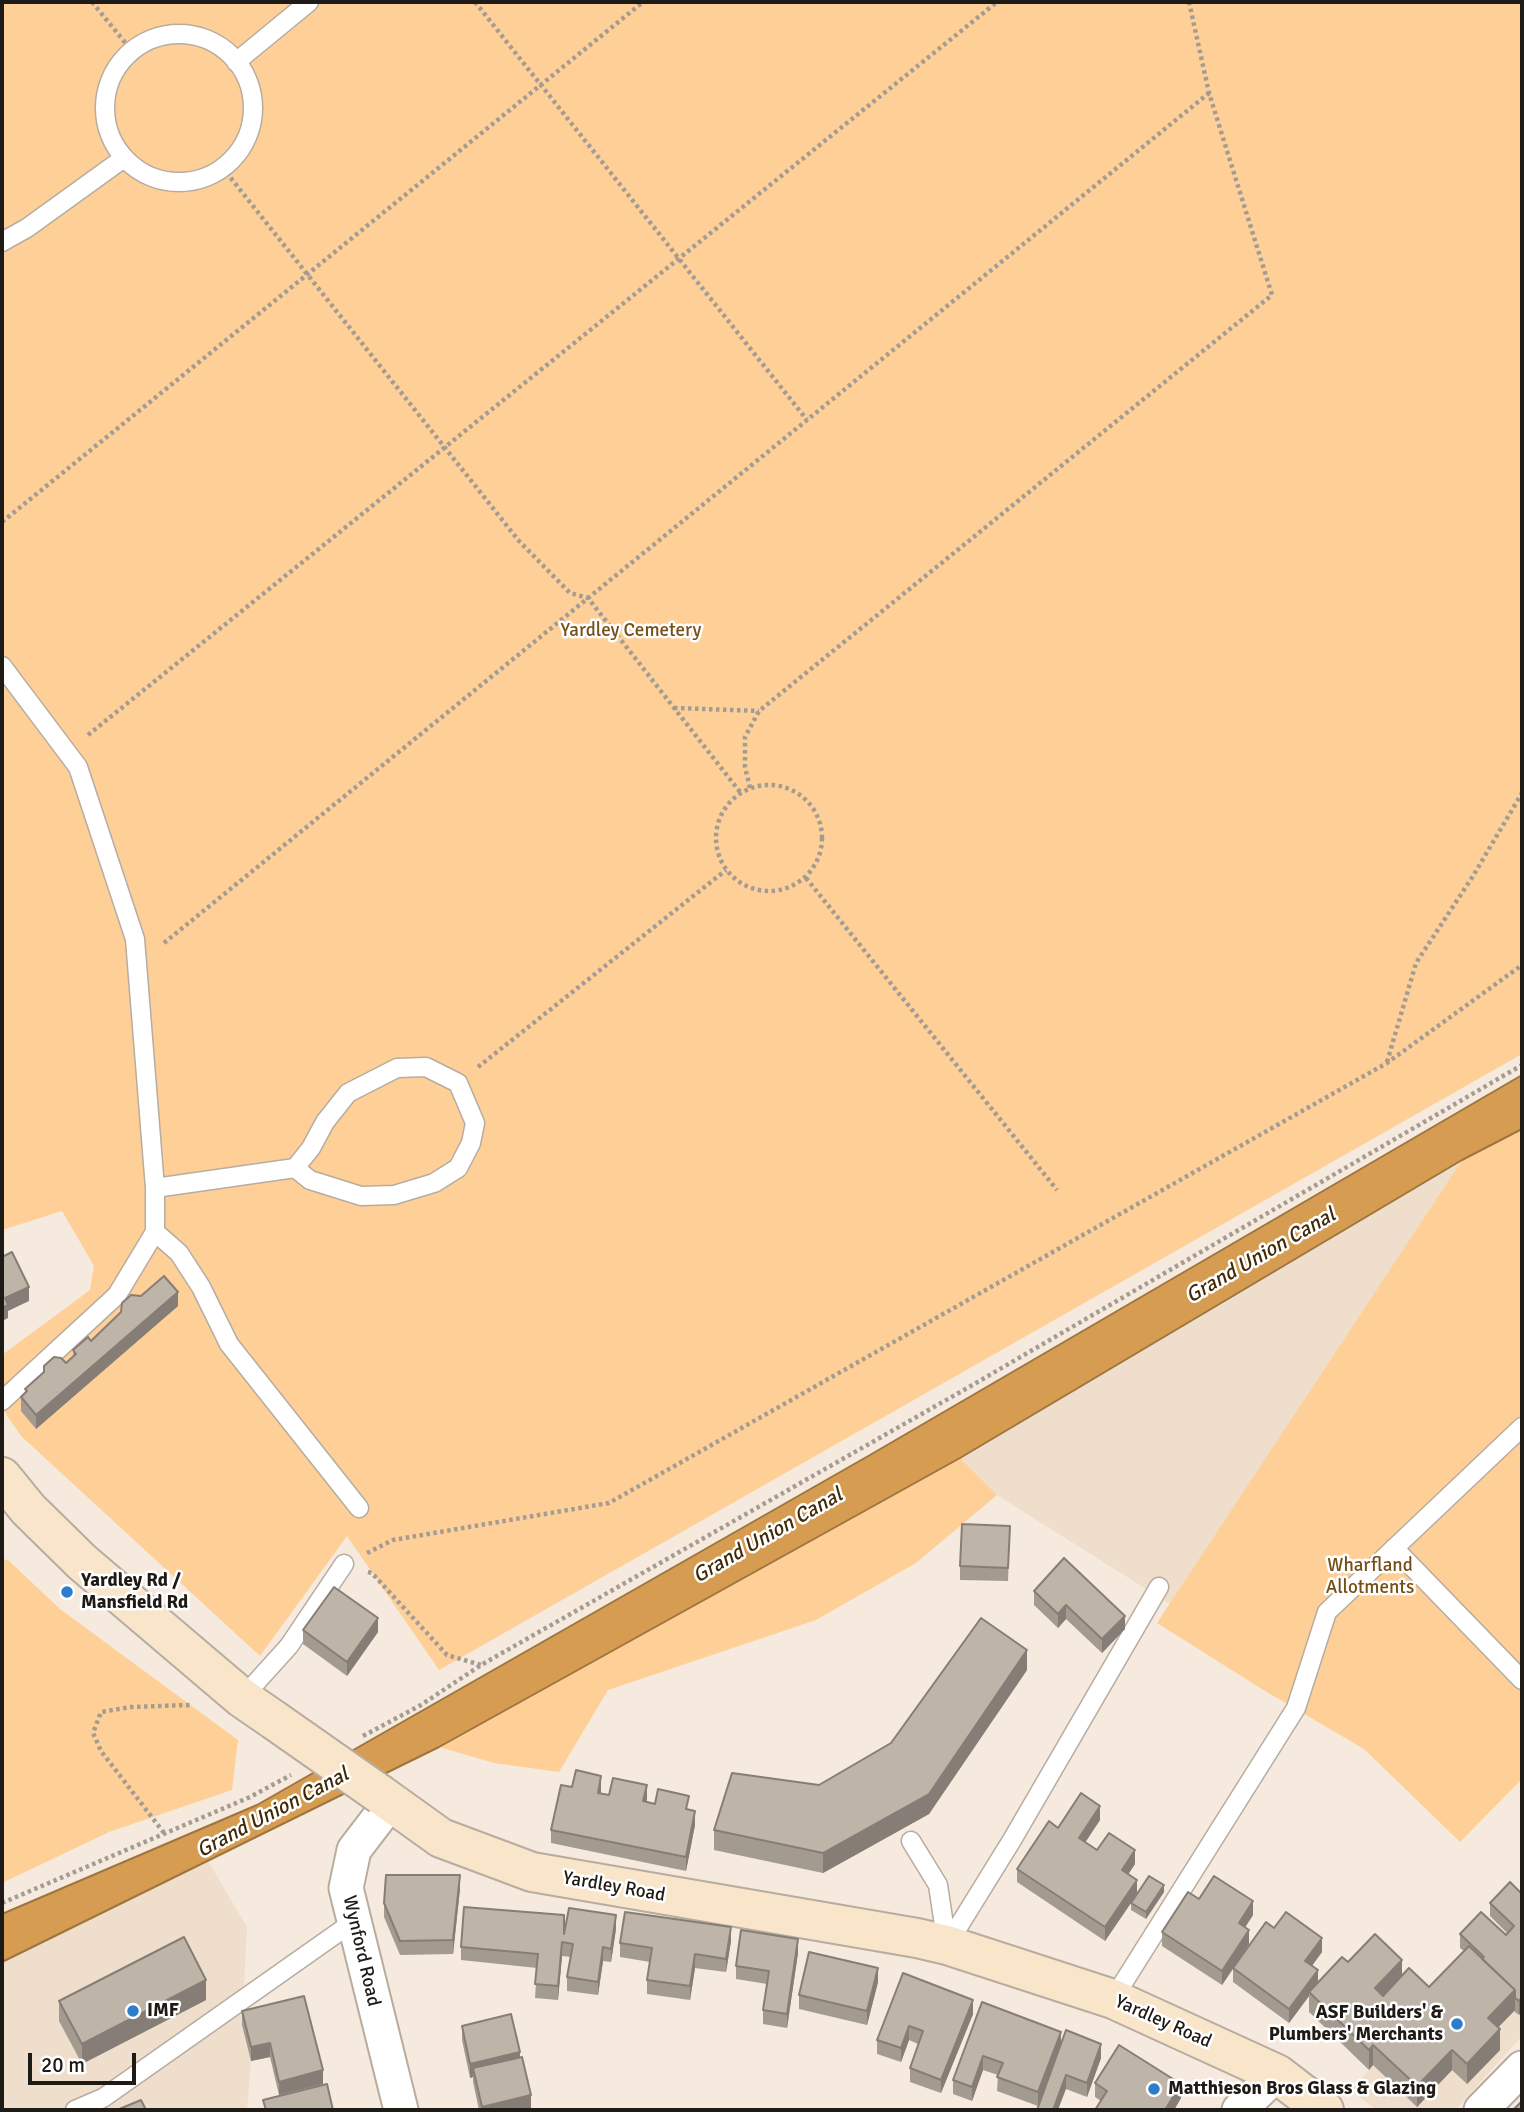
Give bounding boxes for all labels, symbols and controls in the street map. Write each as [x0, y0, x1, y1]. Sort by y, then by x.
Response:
park label: Yardley Cemetery [561, 620, 701, 642]
water label: Grand Union Canal [1182, 1203, 1340, 1309]
water label: Grand Union Canal [689, 1483, 847, 1589]
park label: Wharfland Allotments [1326, 1555, 1414, 1599]
place label: Yardley Rd / Mansfield Rd [81, 1570, 188, 1614]
marker: Yardley Rd / Mansfield Rd [59, 1584, 75, 1600]
water label: Grand Union Canal [193, 1762, 353, 1864]
street label: Yardley Road [561, 1867, 667, 1907]
street label: Wynford Road [337, 1893, 385, 2009]
street label: Yardley Road [1111, 1991, 1215, 2053]
place label: IMF [147, 2000, 179, 2022]
place label: ASF Builders' & Plumbers' Merchants [1269, 2002, 1443, 2046]
marker: IMF [125, 2003, 141, 2019]
marker: ASF Builders' & Plumbers' Merchants [1449, 2016, 1465, 2032]
scale bar [32, 2038, 140, 2082]
text: 20 m [41, 2052, 85, 2078]
place label: Matthieson Bros Glass & Glazing [1168, 2078, 1436, 2100]
marker: Matthieson Bros Glass & Glazing [1146, 2081, 1162, 2097]

